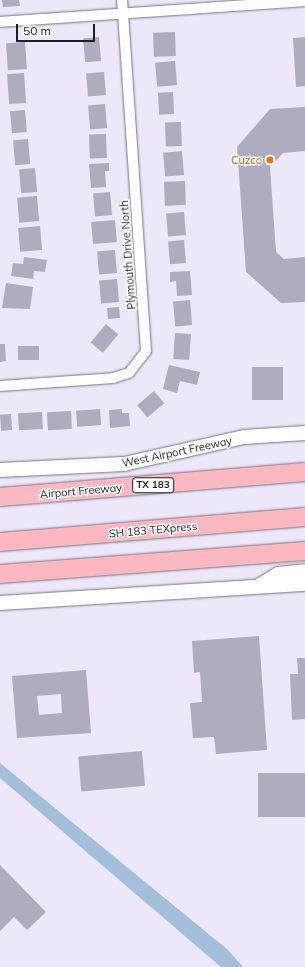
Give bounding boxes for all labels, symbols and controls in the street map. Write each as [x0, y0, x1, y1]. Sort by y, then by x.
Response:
scale bar [18, 16, 97, 42]
text: 50 m [23, 23, 51, 38]
place label: Cuzco [231, 153, 262, 167]
marker: Cuzco [265, 155, 275, 165]
street label: Plymouth Drive North [118, 200, 138, 310]
street label: West Airport Freeway [121, 434, 233, 470]
road number: TX 183 [132, 477, 174, 493]
street label: Airport Freeway [39, 481, 123, 501]
street label: SH 183 TEXpress [108, 520, 198, 540]

